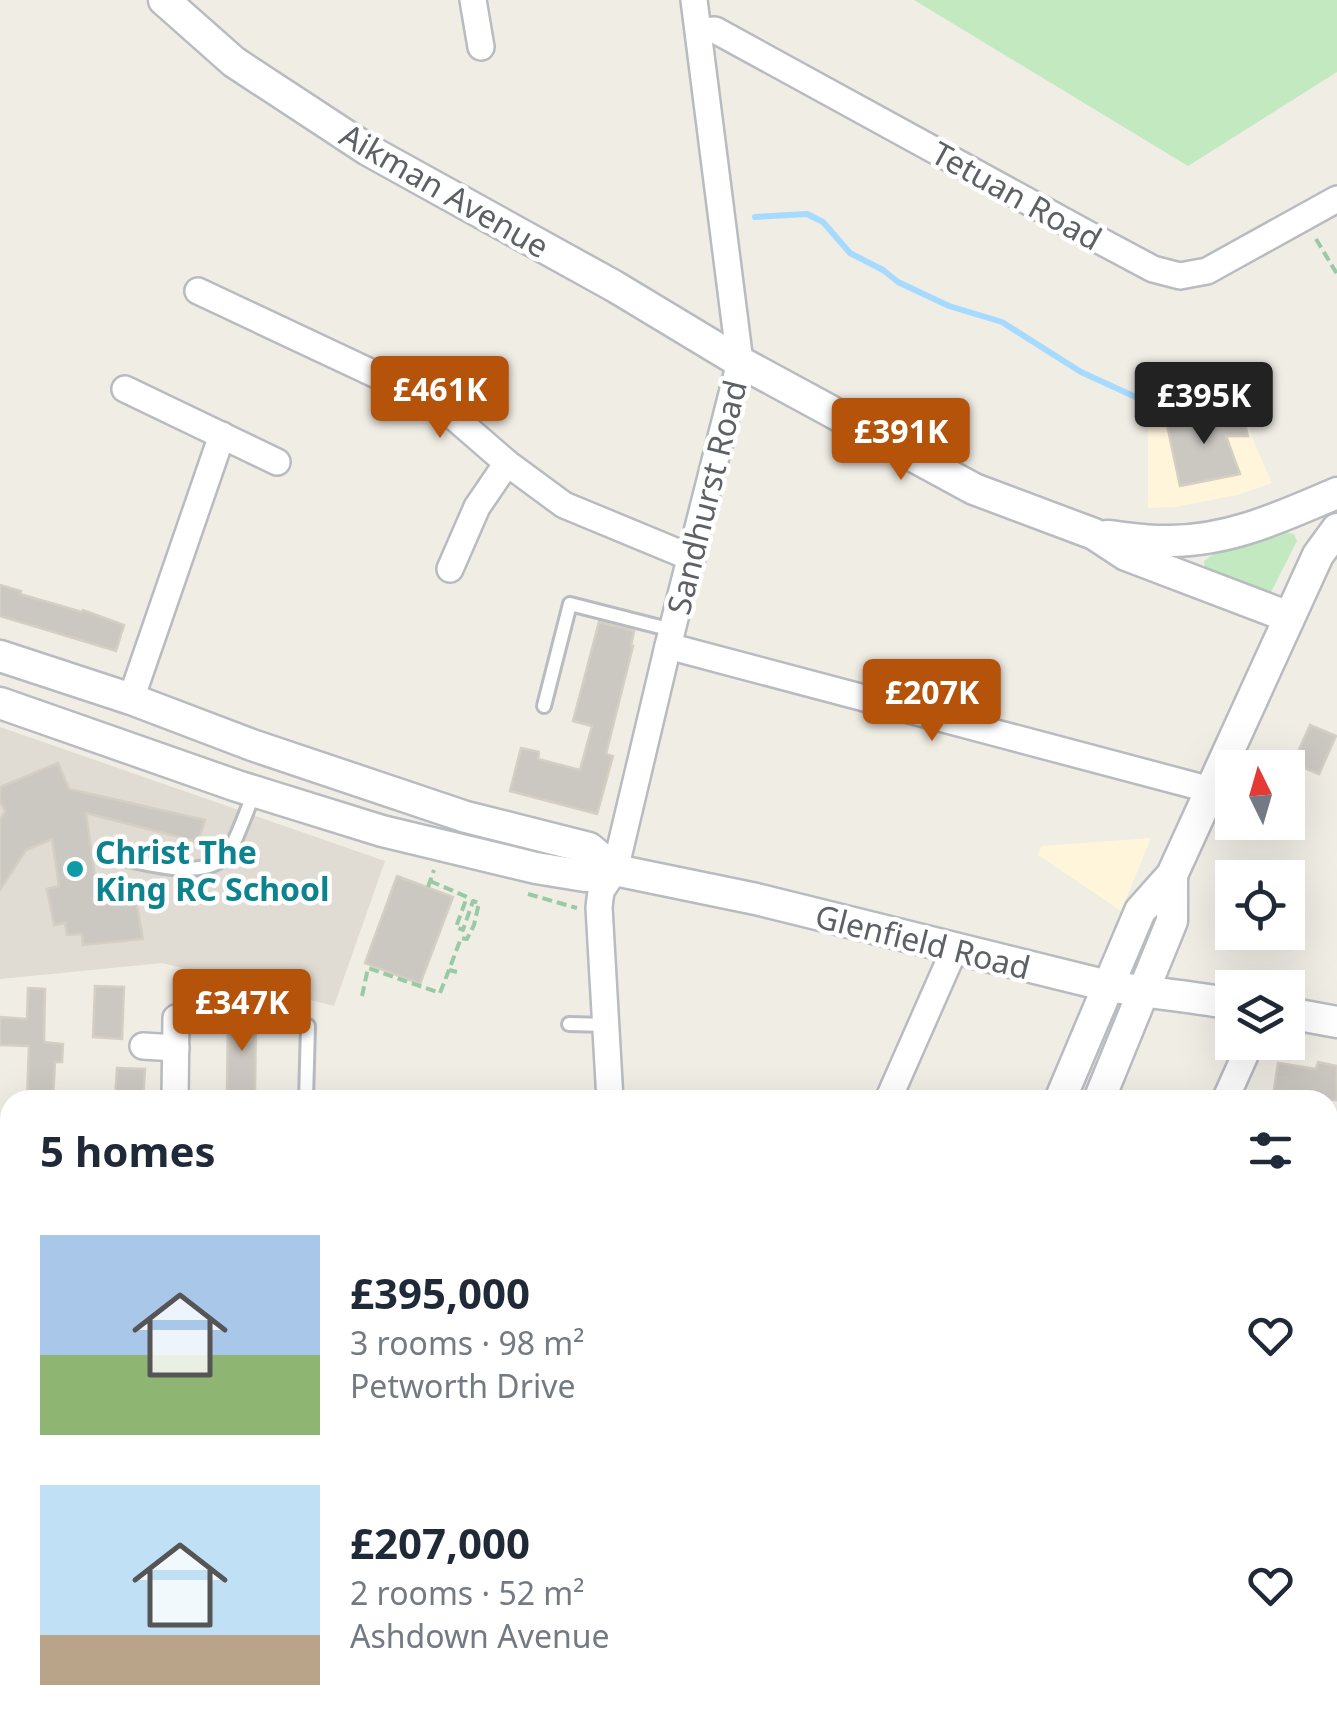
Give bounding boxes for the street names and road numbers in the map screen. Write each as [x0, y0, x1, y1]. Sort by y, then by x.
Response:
street label: Aikman Avenue [333, 113, 557, 267]
street label: Tetuan Road [924, 131, 1110, 259]
street label: Sandhurst Road [656, 375, 756, 619]
street label: Glenfield Road [811, 894, 1035, 988]

